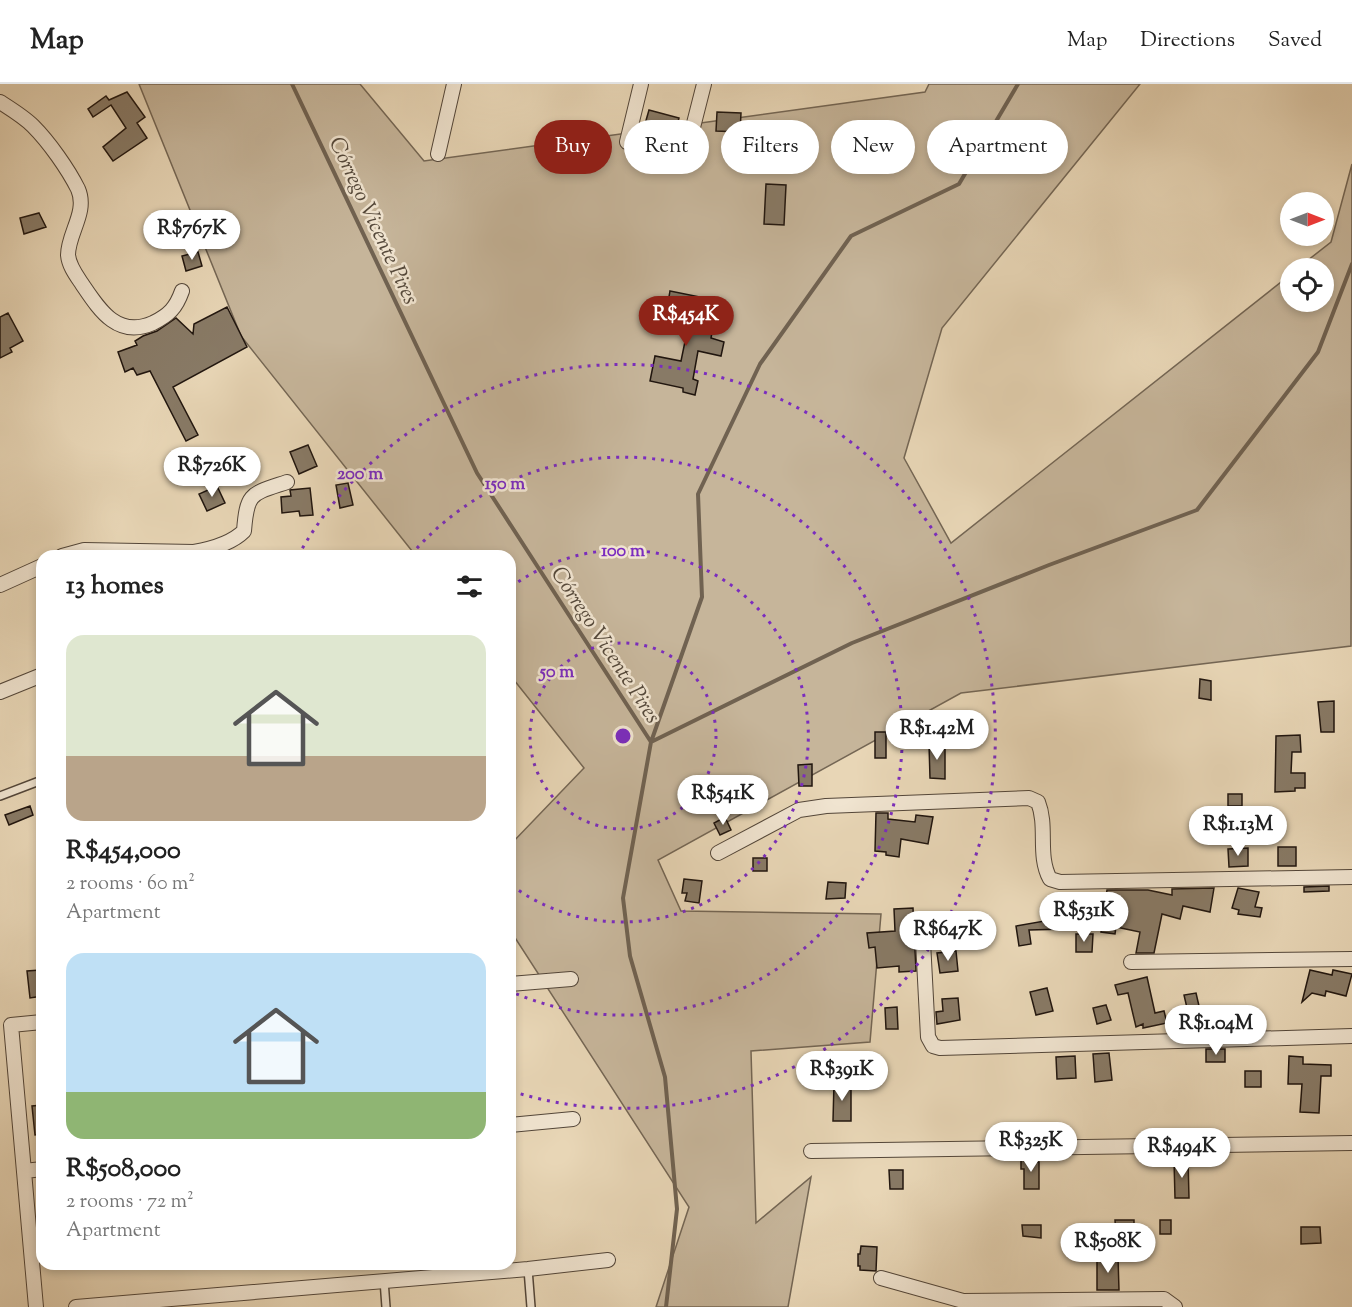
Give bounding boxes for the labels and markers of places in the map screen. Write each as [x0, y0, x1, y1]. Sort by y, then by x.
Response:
pin: R$767K [143, 210, 241, 261]
pin: R$454K [637, 296, 735, 347]
pin: R$726K [163, 447, 261, 498]
pin: R$1.42M [882, 710, 992, 761]
centre of rings [613, 726, 633, 746]
pin: R$541K [674, 775, 772, 826]
pin: R$1.13M [1183, 806, 1293, 857]
pin: R$531K [1035, 892, 1133, 943]
pin: R$647K [899, 911, 997, 962]
pin: R$1.04M [1161, 1005, 1271, 1056]
pin: R$391K [793, 1051, 891, 1102]
pin: R$325K [982, 1122, 1080, 1173]
pin: R$494K [1133, 1128, 1231, 1179]
pin: R$508K [1059, 1223, 1157, 1274]

